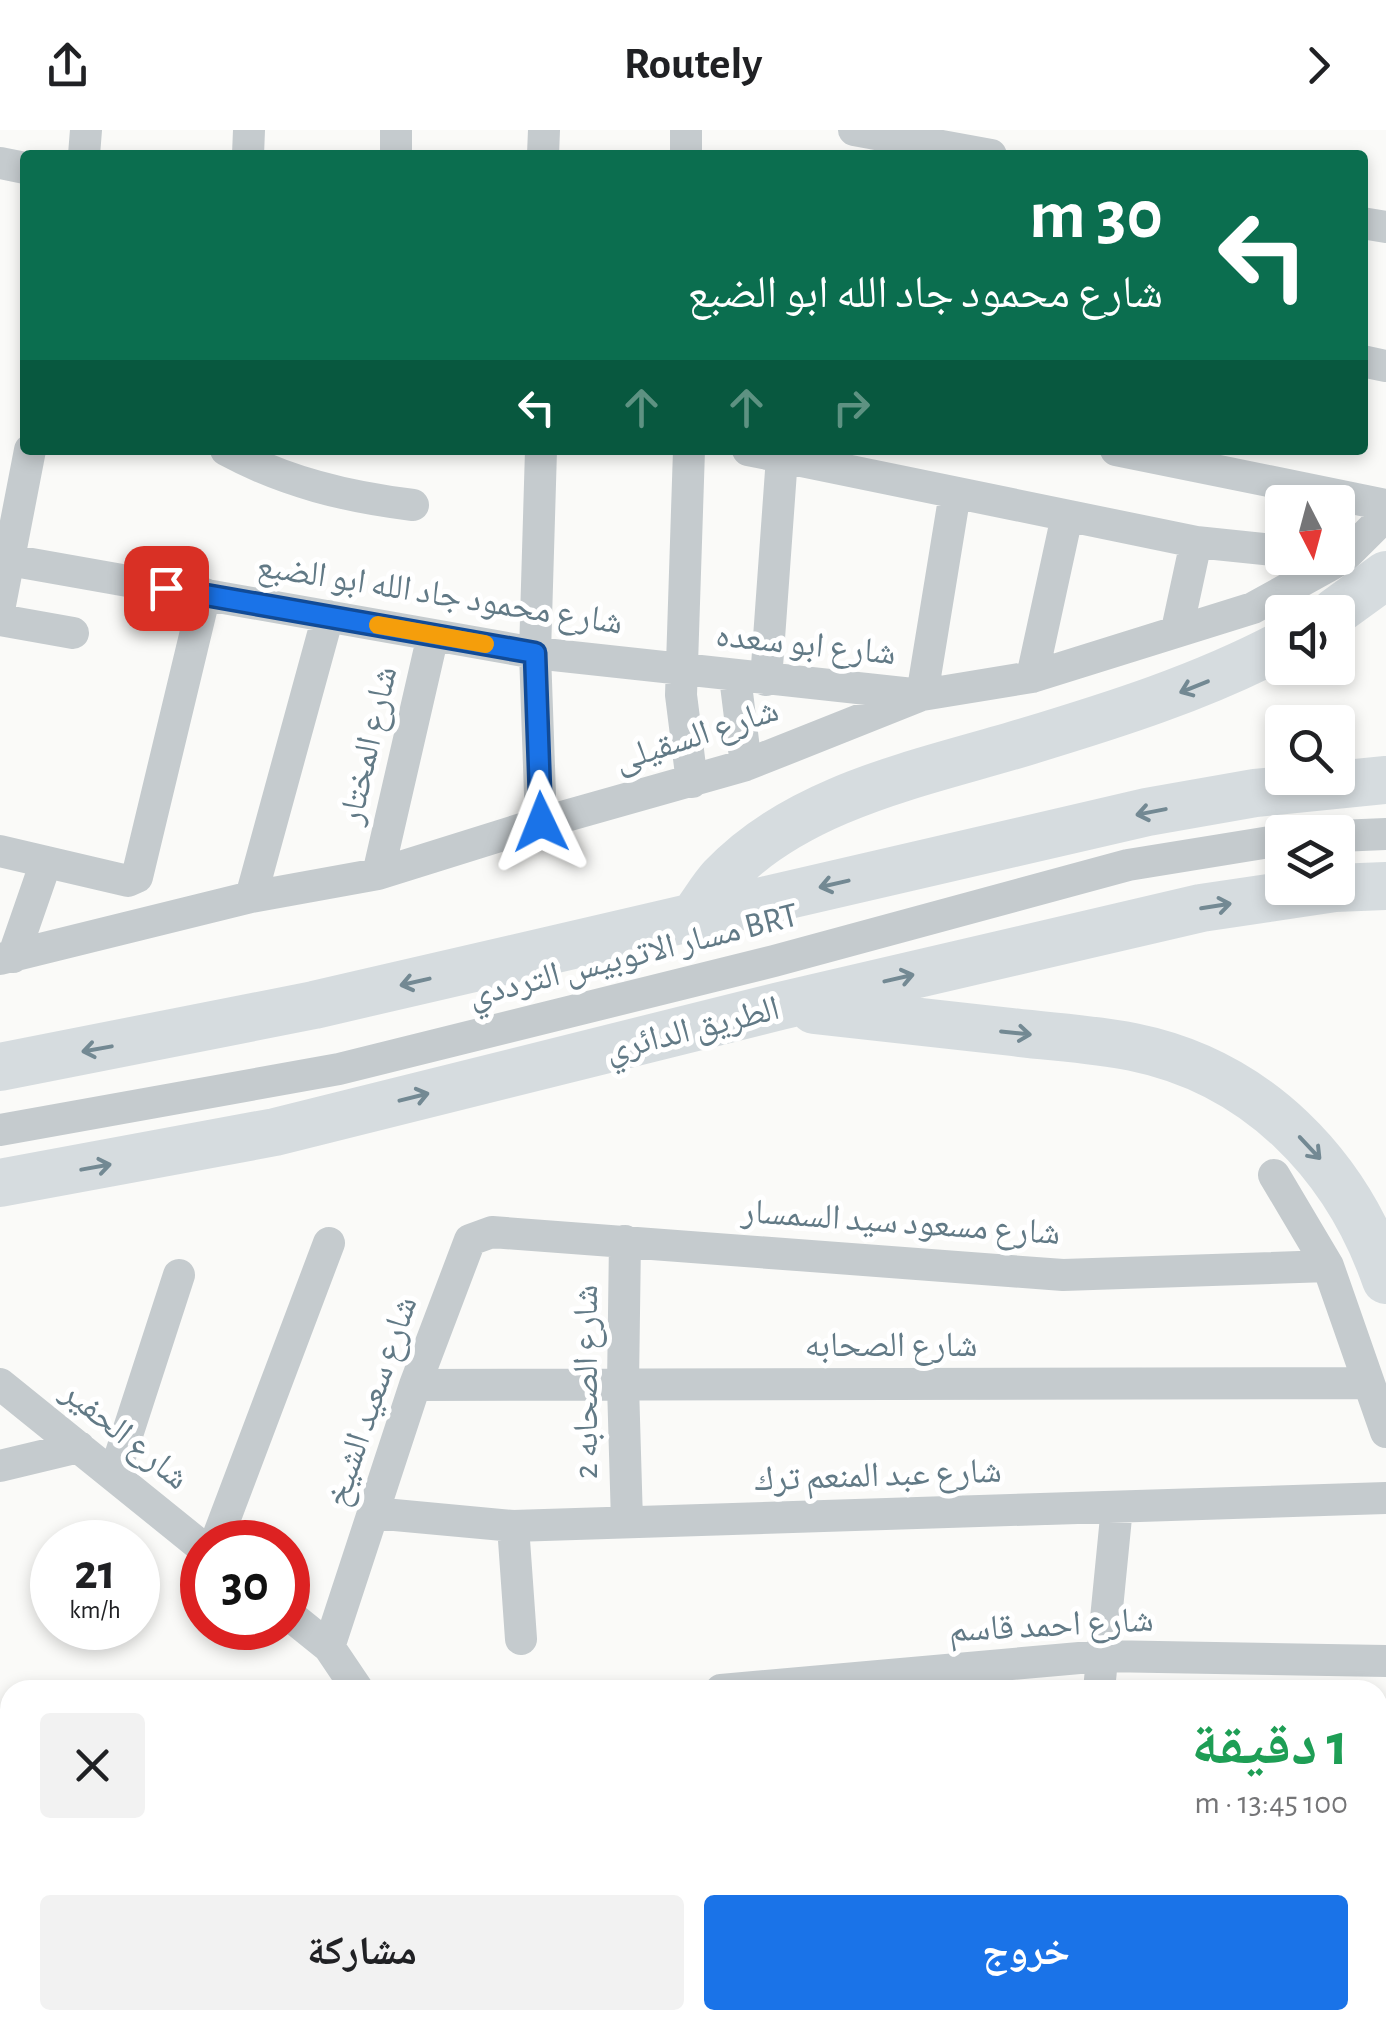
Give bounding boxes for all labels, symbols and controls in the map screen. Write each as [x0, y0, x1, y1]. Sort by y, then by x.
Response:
icon: share [40, 38, 95, 93]
icon: forward [1291, 38, 1346, 93]
text: Routely [624, 42, 762, 87]
text: 30 m [1029, 181, 1163, 251]
icon: left [1198, 190, 1328, 320]
text: شارع محمود جاد الله ابو الضبع [687, 271, 1163, 316]
icon: left [509, 380, 564, 435]
icon: ahead [614, 380, 669, 435]
icon: ahead [719, 380, 774, 435]
icon: right [824, 380, 879, 435]
north arrow [1265, 485, 1355, 575]
map controls [1265, 485, 1355, 905]
pin [124, 546, 209, 631]
street label: شارع محمود جاد الله ابو الضبع [254, 548, 625, 644]
icon: arrive [139, 561, 194, 616]
button: sound [1265, 595, 1355, 685]
street label: شارع ابو سعده [714, 618, 898, 674]
street label: شارع المختار [333, 663, 407, 829]
one-way arrow [1180, 679, 1210, 697]
street label: شارع السقيلى [610, 693, 784, 781]
button: search [1265, 705, 1355, 795]
position arrow [489, 770, 593, 874]
one-way arrow [1136, 803, 1168, 822]
button: layers [1265, 815, 1355, 905]
one-way arrow [819, 876, 851, 894]
one-way arrow [1199, 896, 1231, 914]
street label: مسار الاتوبيس الترددي BRT [465, 898, 804, 1022]
one-way arrow [882, 968, 914, 986]
one-way arrow [400, 974, 432, 992]
street label: الطريق الدائري [602, 991, 785, 1077]
one-way arrow [1000, 1024, 1032, 1043]
one-way arrow [82, 1040, 114, 1059]
one-way arrow [397, 1087, 429, 1106]
one-way arrow [1298, 1135, 1321, 1160]
one-way arrow [79, 1157, 112, 1176]
street label: شارع مسعود سيد السمسار [739, 1194, 1062, 1254]
street label: شارع الصحابه 2 [569, 1285, 607, 1479]
street label: شارع سعيد الشيخ [319, 1292, 427, 1512]
street label: شارع الصحابه [805, 1328, 977, 1366]
street label: شارع الحفير [52, 1373, 195, 1499]
street label: شارع عبد المنعم ترك [754, 1454, 1002, 1501]
speed limit sign: 30 [180, 1520, 310, 1650]
text: 21 [74, 1548, 116, 1598]
text: km/h [69, 1598, 121, 1623]
street label: شارع احمد قاسم [948, 1603, 1154, 1652]
button: close [40, 1713, 145, 1818]
text: 1 دقيقة [1191, 1716, 1348, 1776]
text: 100 m · 13:45 [1194, 1787, 1348, 1819]
button: مشاركة [40, 1895, 684, 2010]
button: خروج [704, 1895, 1348, 2010]

